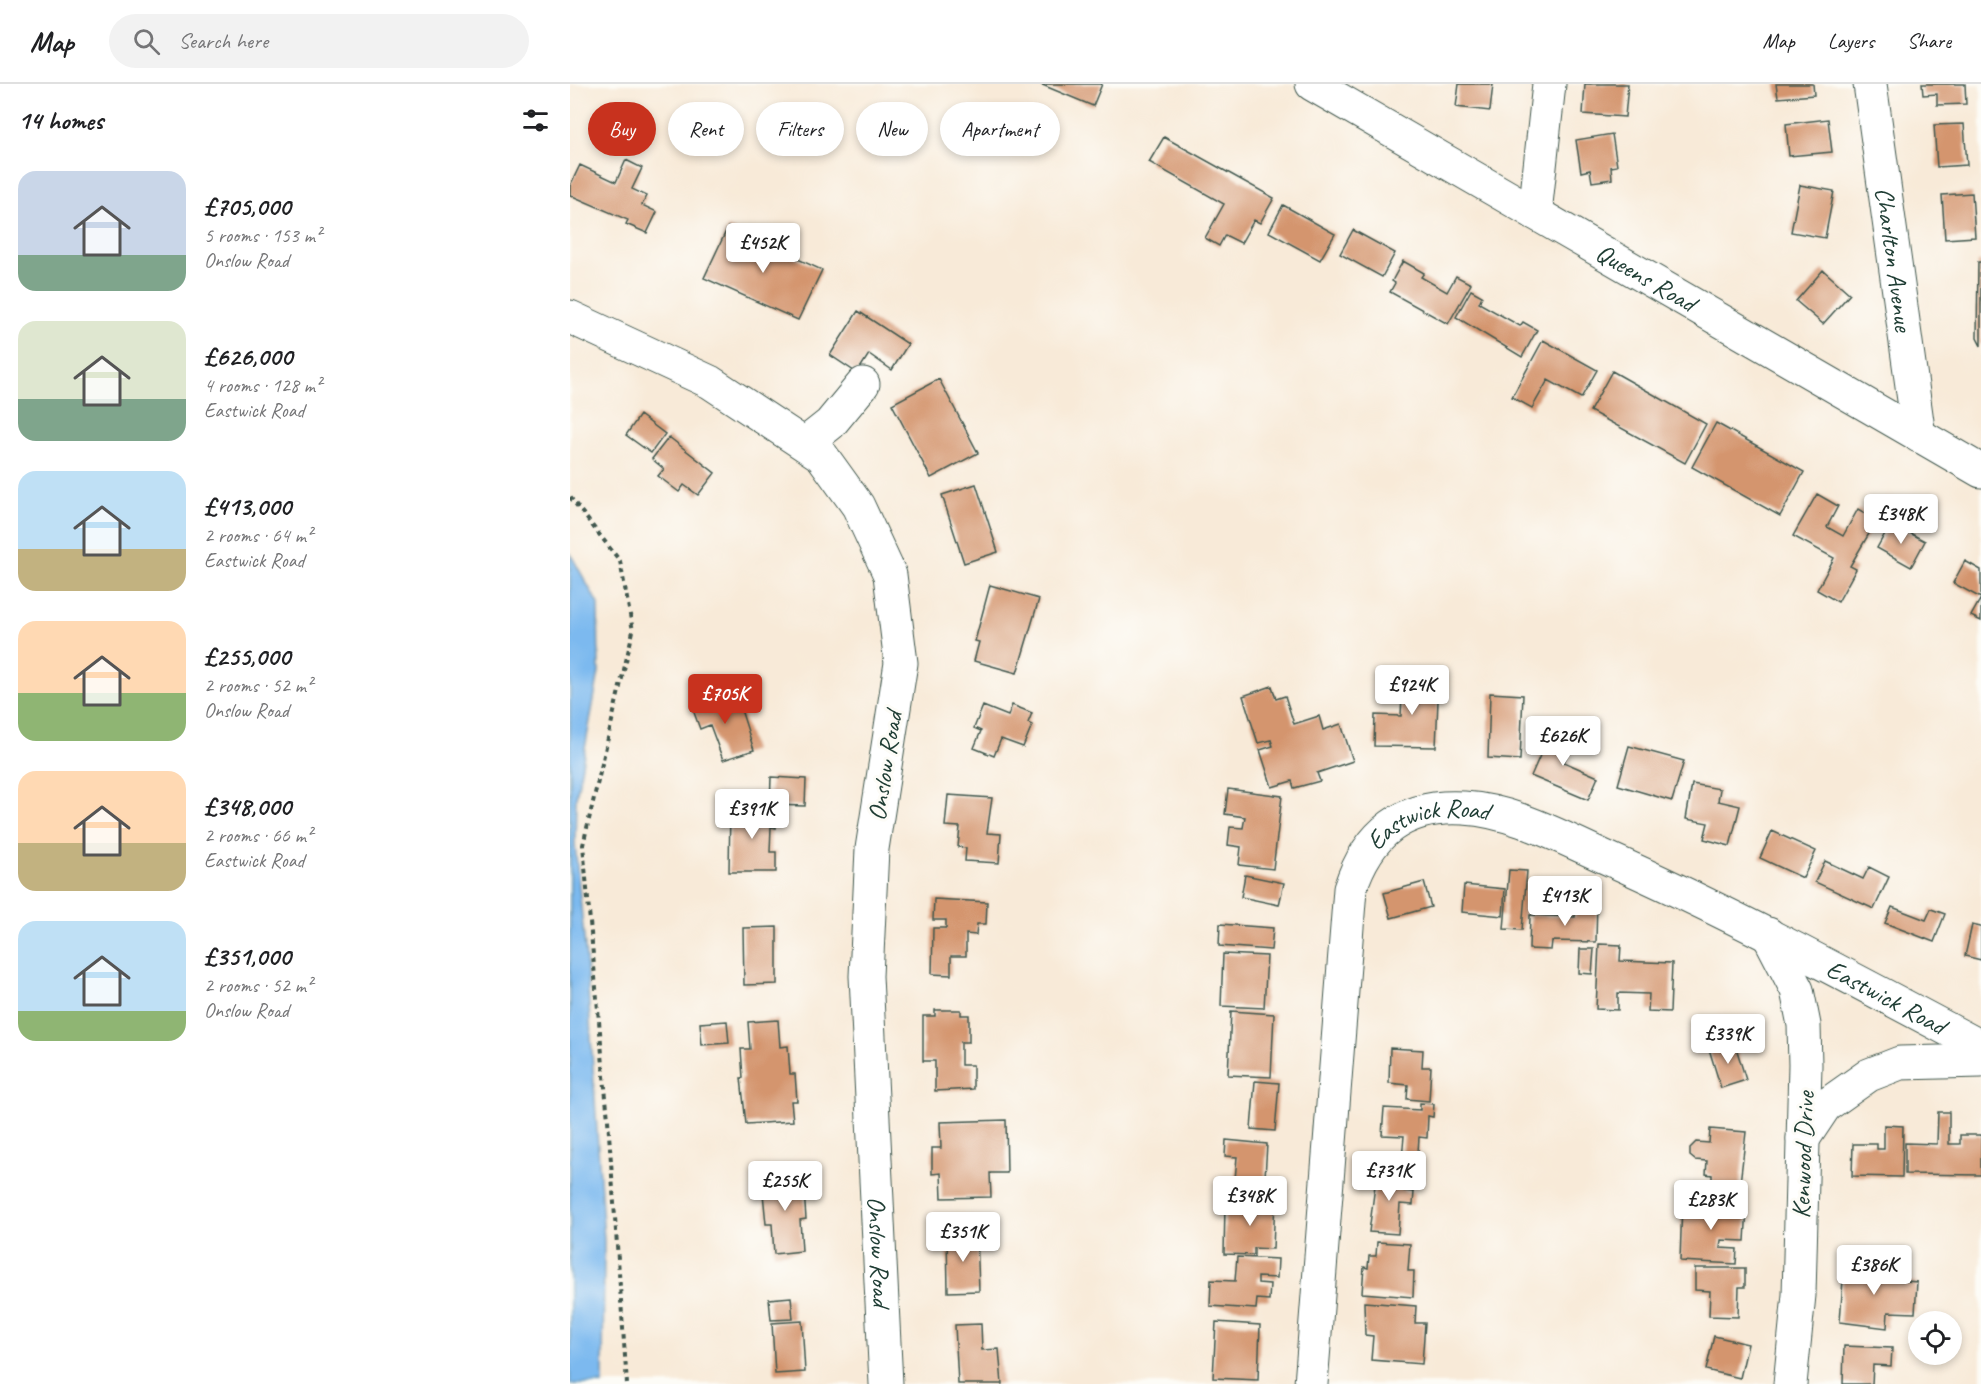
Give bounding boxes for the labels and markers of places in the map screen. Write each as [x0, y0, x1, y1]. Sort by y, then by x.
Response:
pin: £452K [721, 223, 805, 274]
pin: £348K [1859, 494, 1943, 545]
pin: £924K [1370, 665, 1454, 716]
pin: £705K [683, 674, 767, 725]
pin: £626K [1521, 716, 1605, 767]
pin: £391K [710, 789, 794, 840]
pin: £413K [1523, 876, 1607, 927]
pin: £339K [1686, 1014, 1770, 1065]
pin: £731K [1347, 1151, 1431, 1202]
pin: £255K [743, 1161, 827, 1212]
pin: £348K [1208, 1176, 1292, 1227]
pin: £283K [1669, 1180, 1753, 1231]
pin: £351K [921, 1212, 1005, 1263]
pin: £386K [1832, 1245, 1916, 1296]

